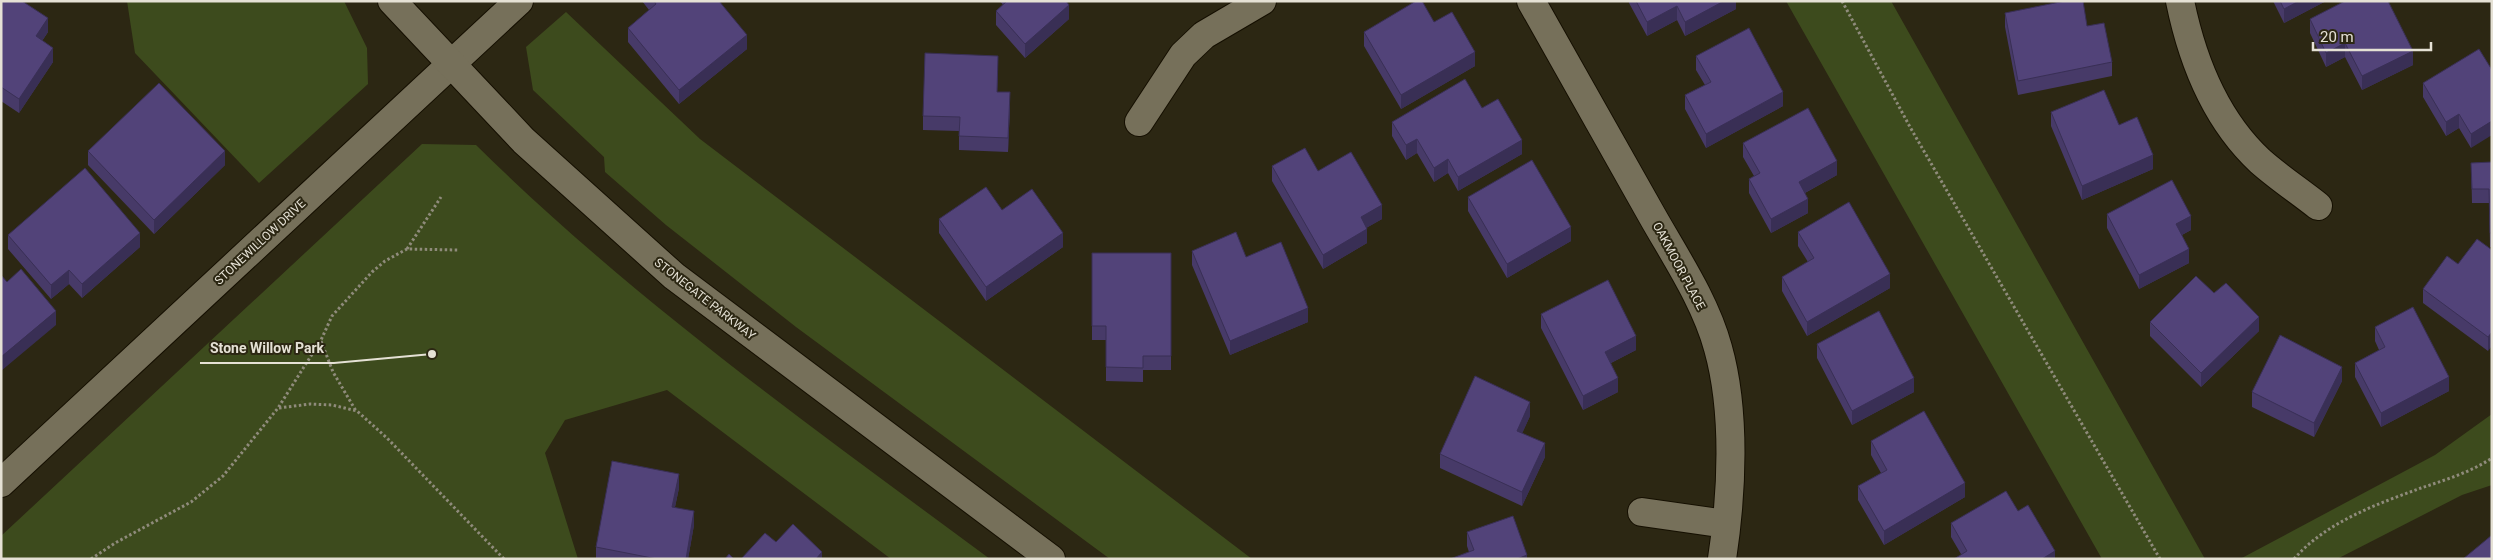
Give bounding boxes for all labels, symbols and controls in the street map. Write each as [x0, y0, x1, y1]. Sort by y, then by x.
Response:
scale bar [2313, 20, 2430, 52]
text: 20 m [2320, 28, 2354, 46]
street label: STONEWILLOW DRIVE [212, 196, 308, 288]
street label: OAKMOOR PLACE [1650, 220, 1708, 312]
street label: STONEGATE PARKWAY [652, 255, 759, 343]
callout: Stone Willow Park [200, 334, 334, 363]
text: Stone Willow Park [210, 340, 325, 356]

